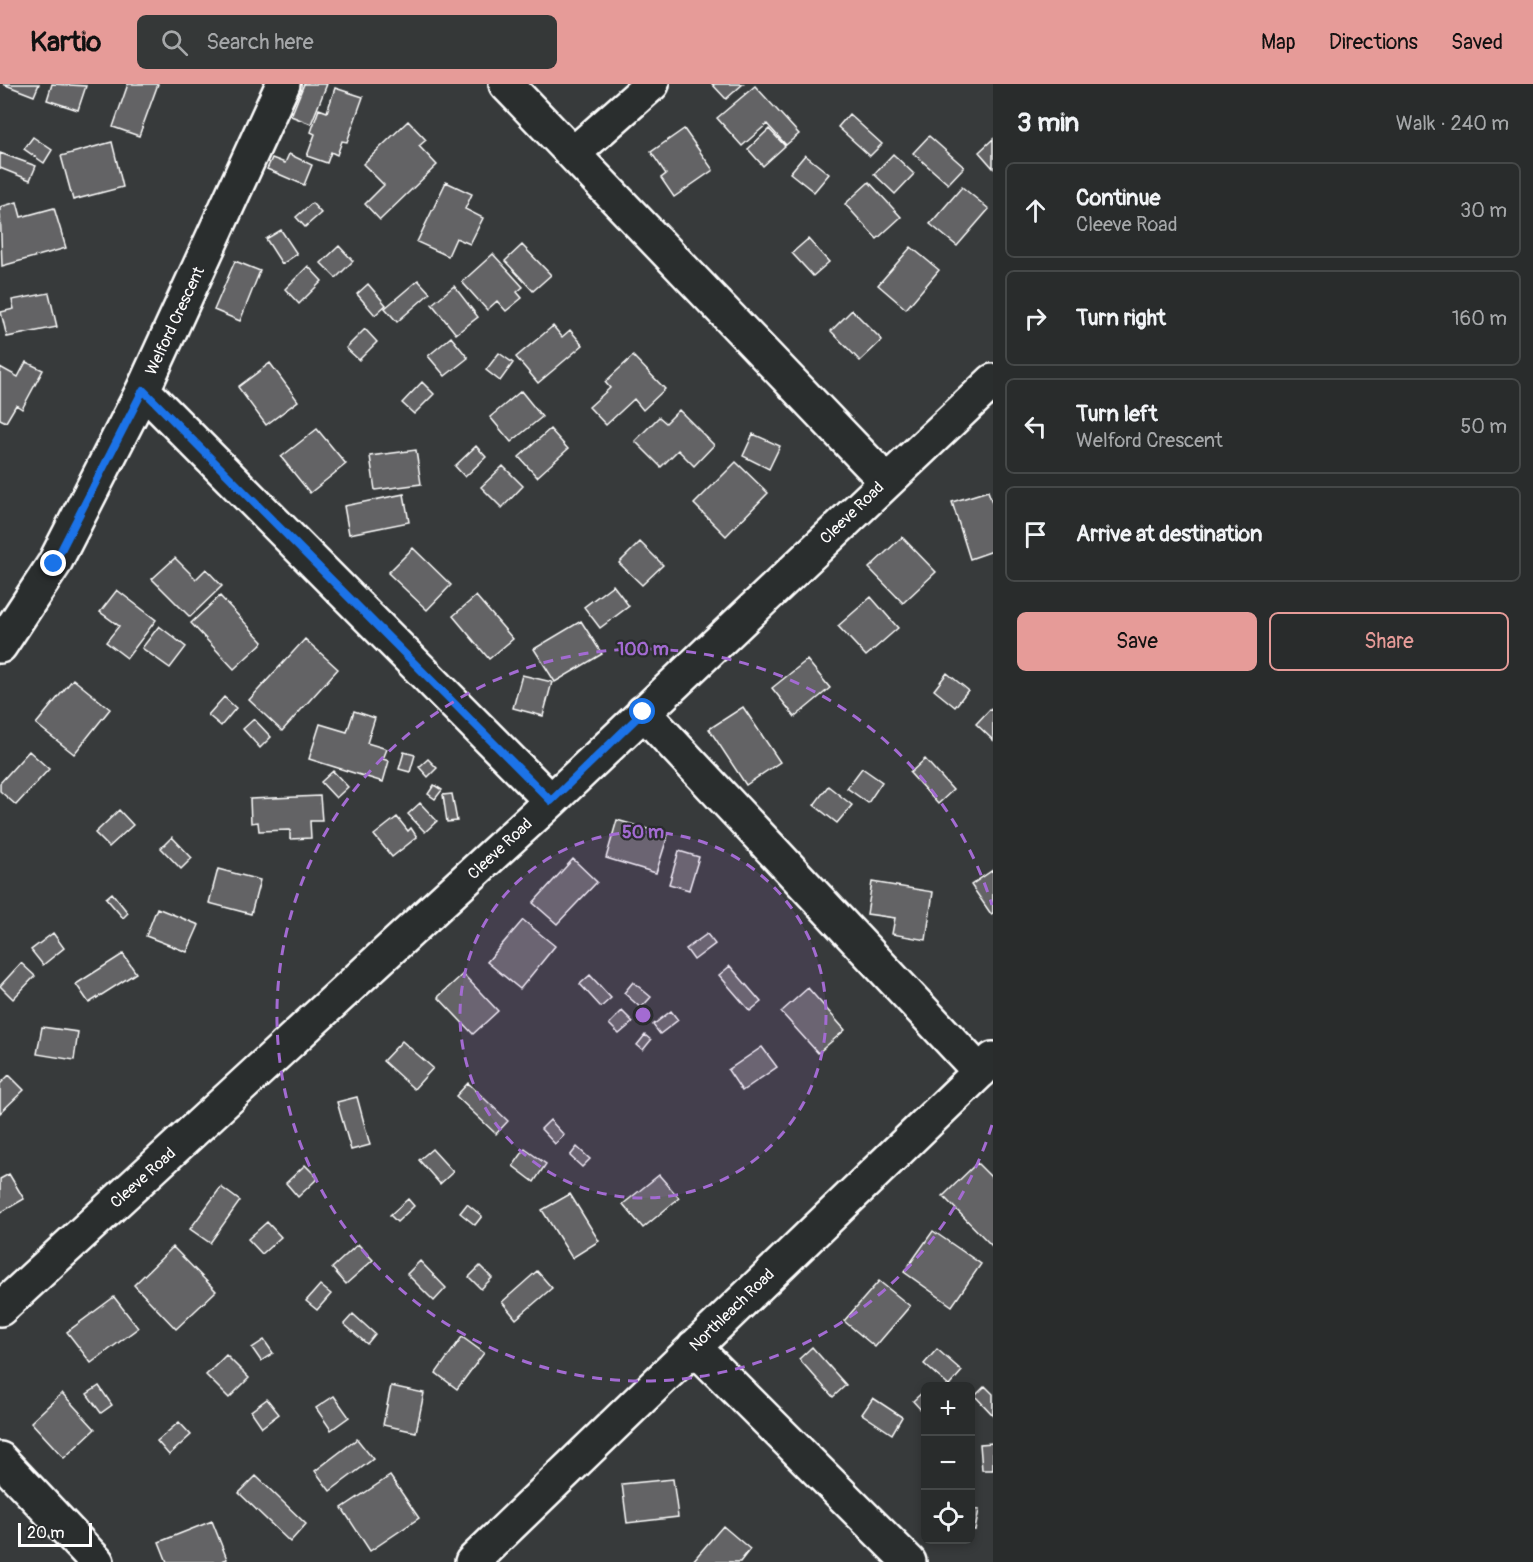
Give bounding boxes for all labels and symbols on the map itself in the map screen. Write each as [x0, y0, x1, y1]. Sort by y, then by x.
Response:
street label: Welford Crescent [141, 263, 209, 378]
street label: Cleeve Road [816, 478, 888, 548]
route end [40, 550, 66, 576]
text: 100 m [617, 638, 669, 661]
route start [629, 698, 655, 724]
street label: Cleeve Road [464, 814, 536, 884]
text: 50 m [622, 821, 664, 844]
centre of rings [633, 1005, 653, 1025]
street label: Cleeve Road [106, 1143, 180, 1213]
street label: Northleach Road [685, 1264, 779, 1356]
scale bar [18, 1520, 92, 1548]

